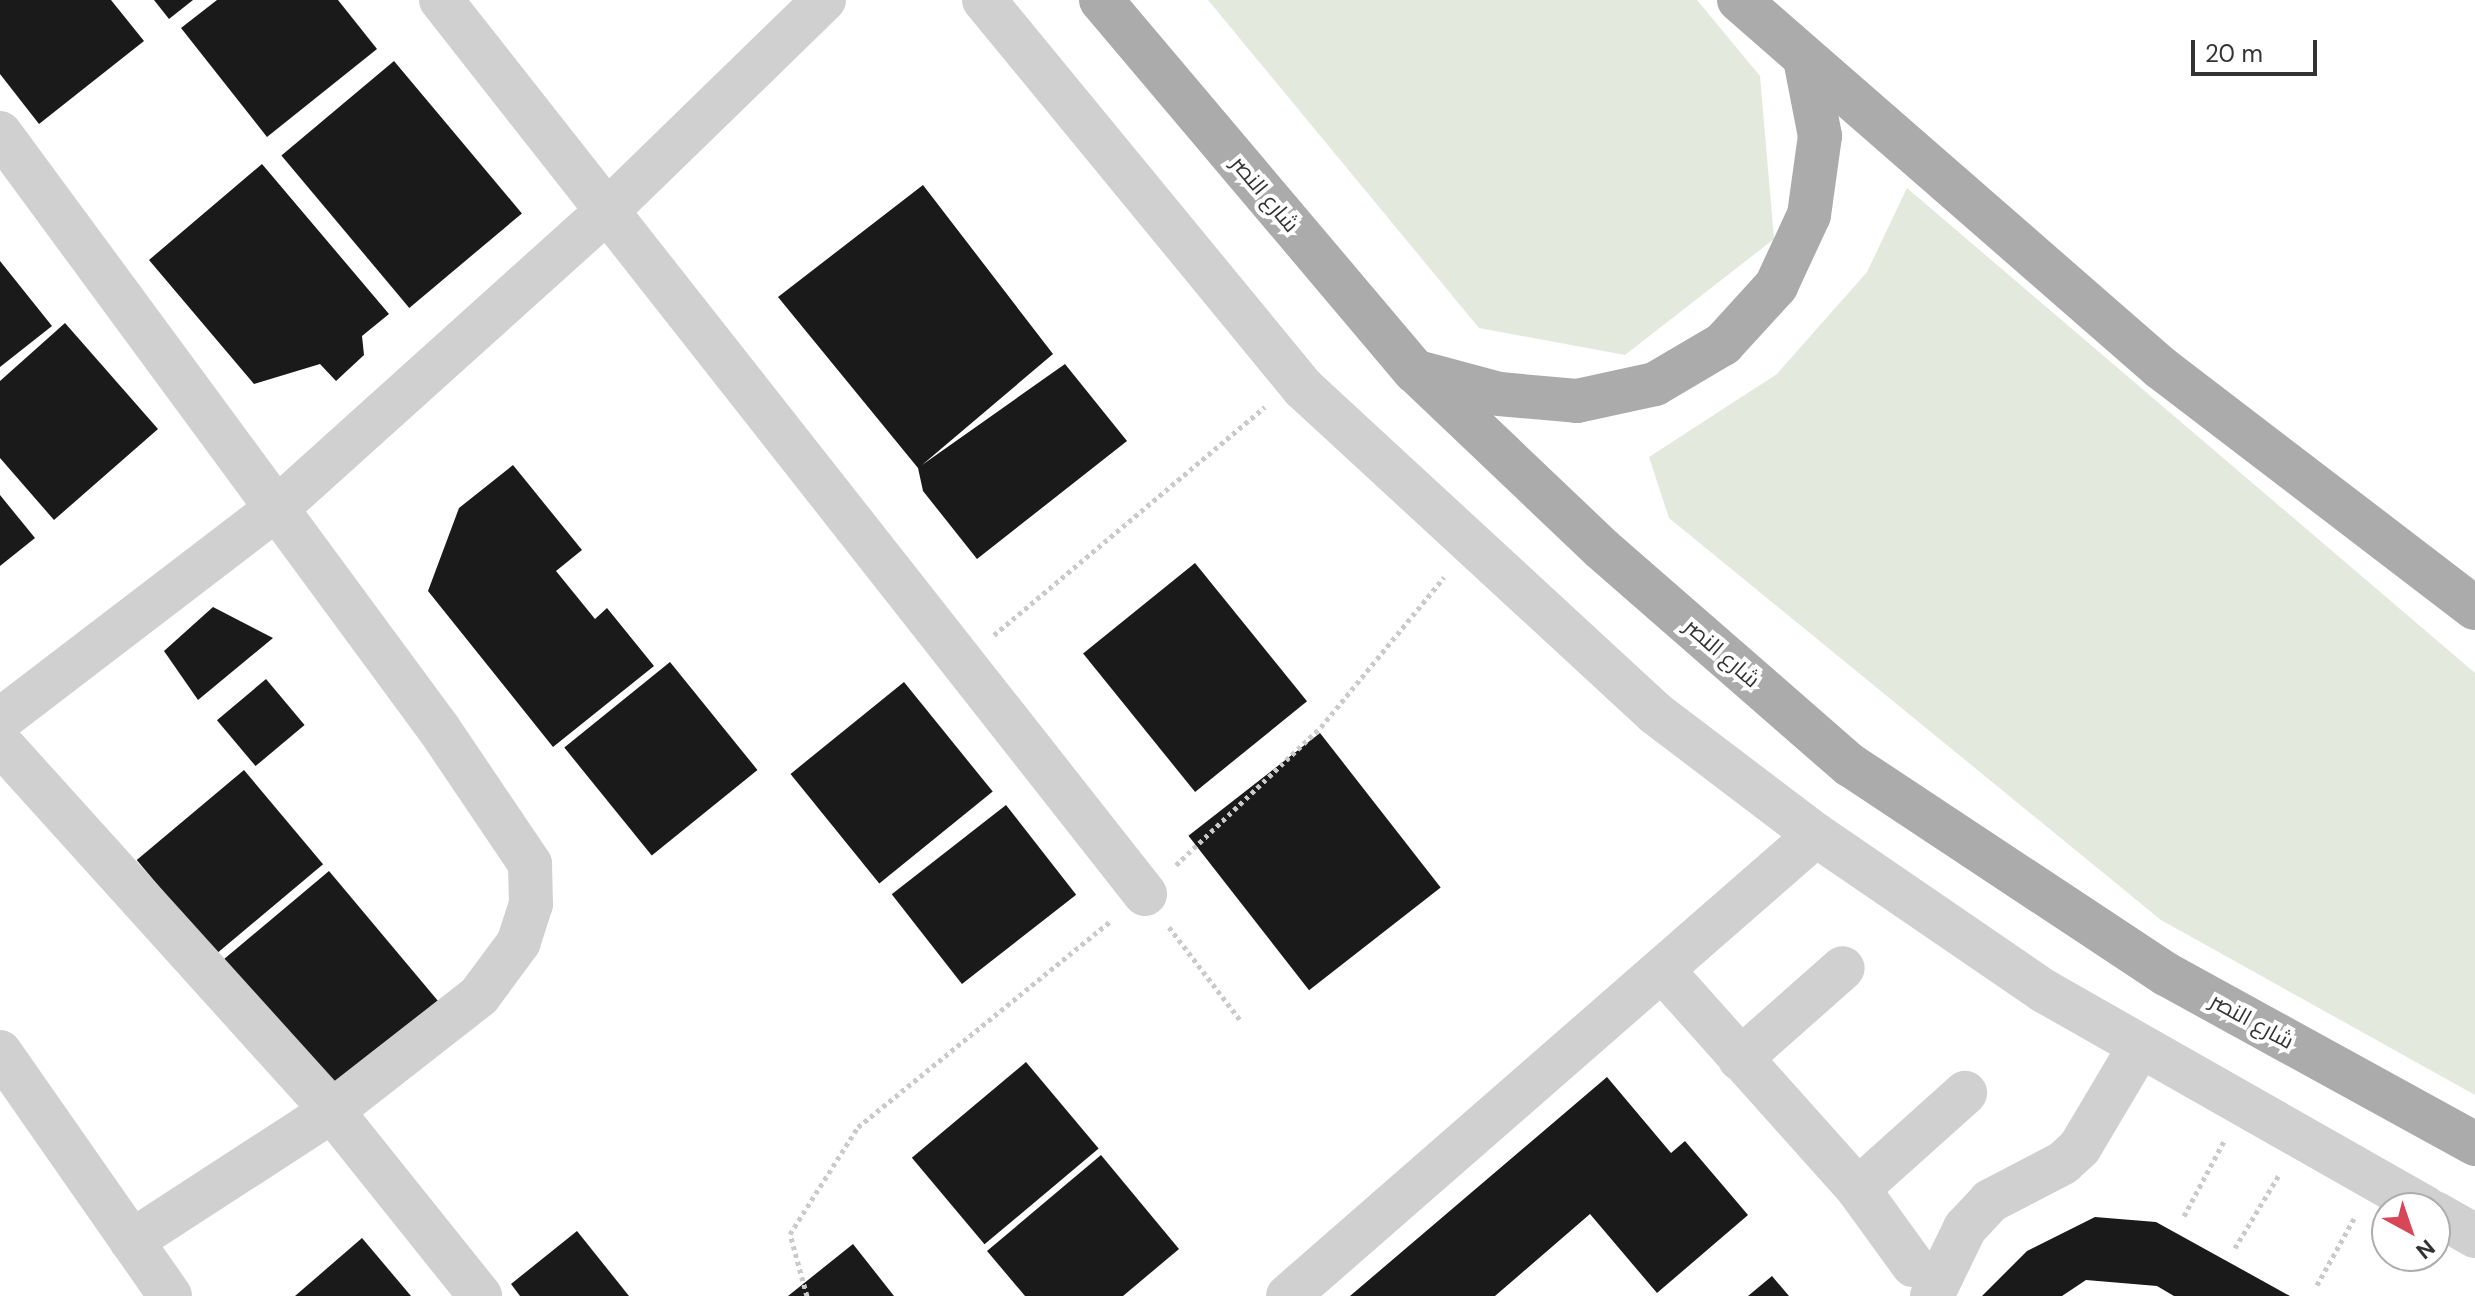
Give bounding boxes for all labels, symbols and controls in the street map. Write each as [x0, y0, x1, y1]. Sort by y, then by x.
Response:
scale bar [2195, 24, 2321, 74]
text: 20 m [2205, 38, 2263, 69]
street label: شارع النصر [1225, 150, 1305, 238]
street label: شارع النصر [1679, 613, 1765, 693]
street label: شارع النصر [2206, 987, 2298, 1055]
north arrow [2371, 1192, 2451, 1272]
text: N [2410, 1233, 2441, 1265]

